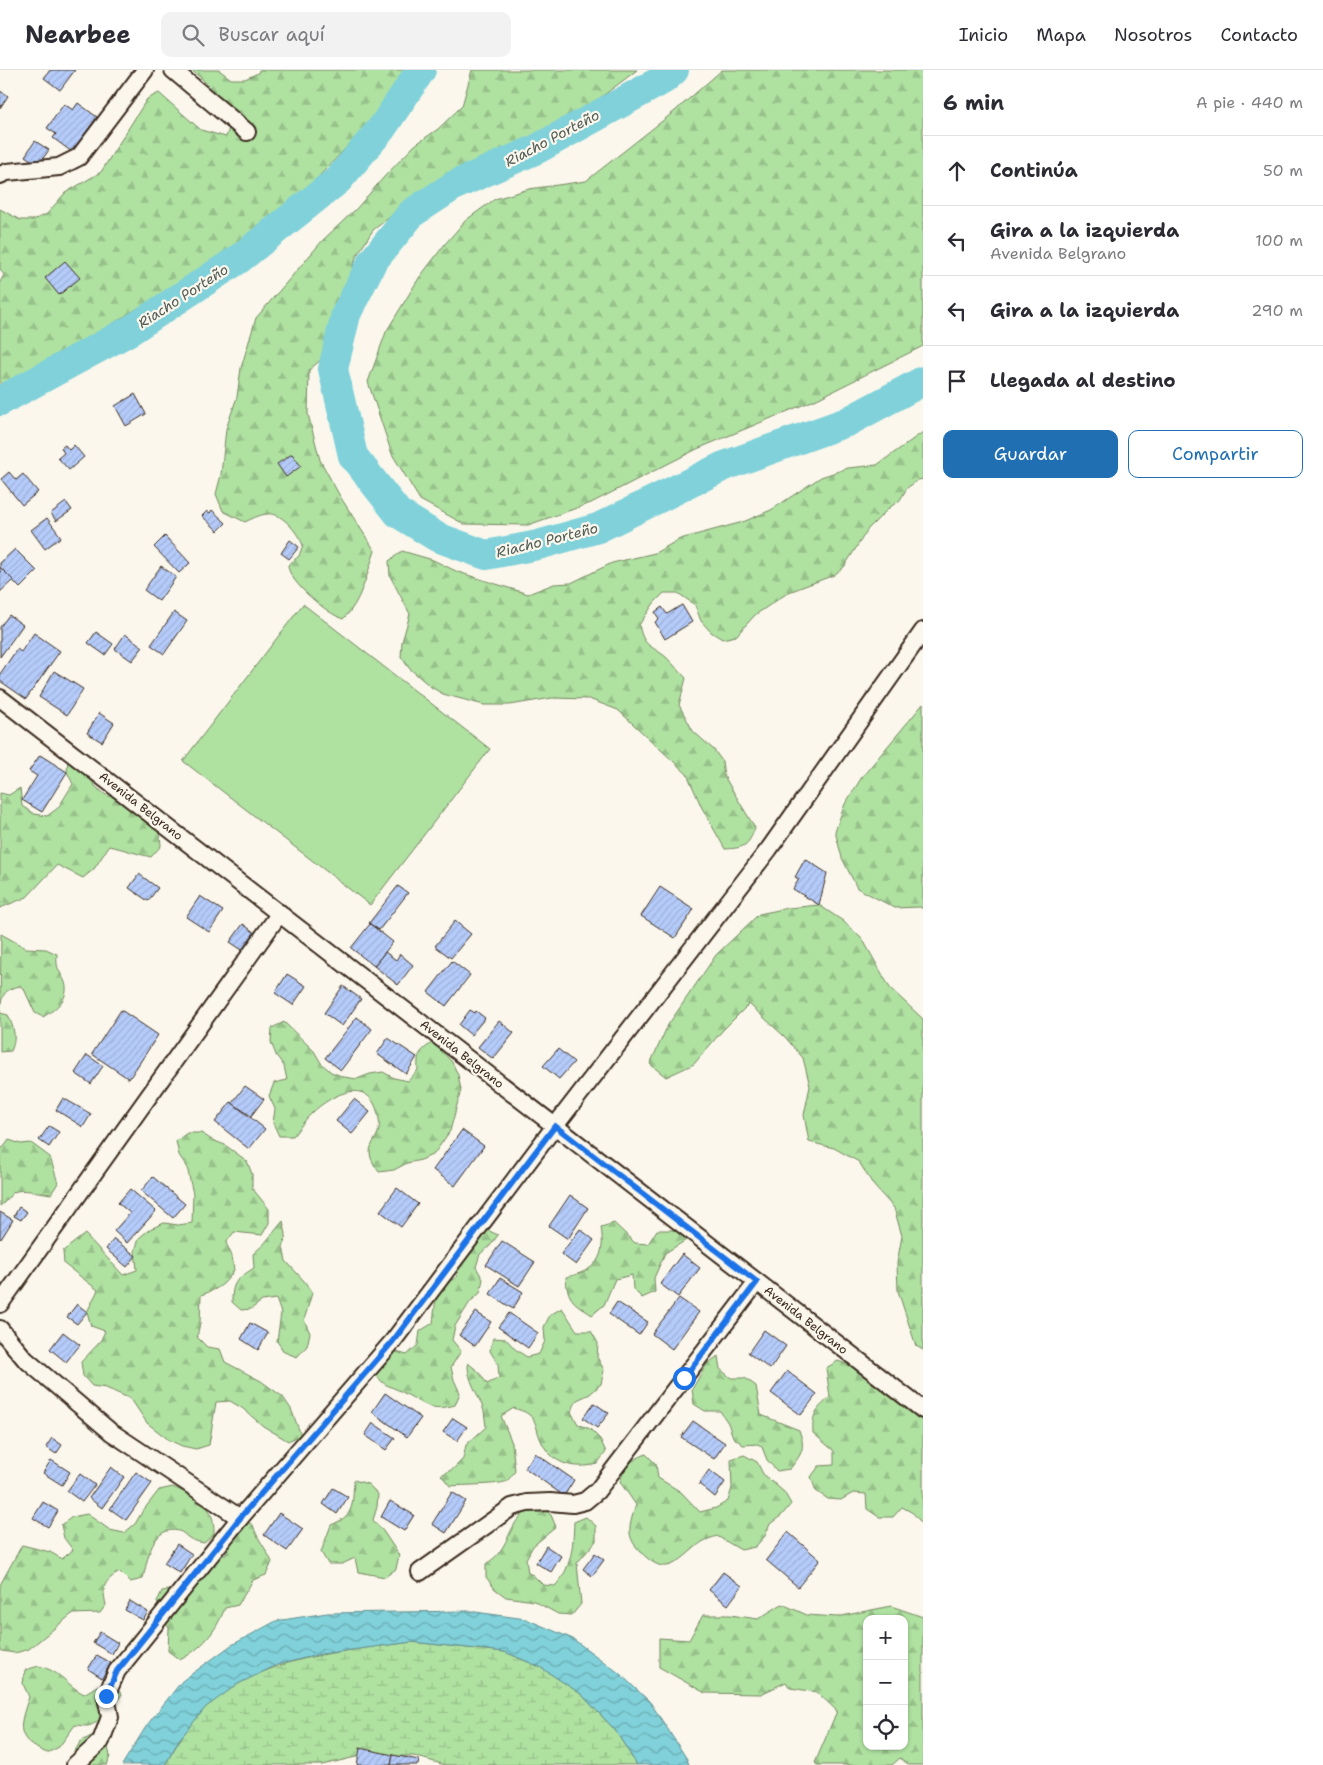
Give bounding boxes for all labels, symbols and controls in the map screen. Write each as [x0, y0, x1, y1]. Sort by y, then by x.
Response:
search box [161, 12, 511, 57]
text: Nearbee [25, 19, 131, 51]
icon: search [179, 21, 207, 49]
text: Buscar aquí [219, 22, 325, 47]
text: Inicio [959, 23, 1008, 47]
text: Mapa [1036, 23, 1086, 47]
text: Nosotros [1114, 23, 1192, 47]
text: Contacto [1220, 23, 1298, 47]
text: 6 min [943, 89, 1004, 117]
text: A pie · 440 m [1196, 92, 1303, 113]
water label: Riacho Porteño [502, 106, 602, 170]
icon: ahead [943, 157, 971, 185]
text: Continúa [990, 158, 1078, 183]
text: 50 m [1263, 160, 1303, 181]
text: Gira a la izquierda [990, 218, 1179, 243]
icon: left [943, 227, 971, 255]
text: 100 m [1255, 230, 1303, 251]
text: Avenida Belgrano [990, 243, 1126, 264]
water label: Riacho Porteño [134, 260, 232, 332]
icon: left [943, 297, 971, 325]
text: Gira a la izquierda [990, 298, 1179, 323]
text: 290 m [1251, 300, 1303, 321]
icon: arrive [943, 367, 971, 395]
text: Llegada al destino [990, 368, 1176, 393]
button: Guardar [943, 430, 1118, 478]
button: Compartir [1128, 430, 1303, 478]
water label: Riacho Porteño [494, 519, 600, 561]
street label: Avenida Belgrano [96, 768, 186, 844]
street label: Avenida Belgrano [417, 1016, 507, 1092]
street label: Avenida Belgrano [761, 1282, 851, 1358]
route start [673, 1367, 696, 1390]
map controls [863, 1615, 908, 1750]
button: + [863, 1615, 908, 1660]
button: − [863, 1660, 908, 1705]
route end [95, 1685, 118, 1708]
button: locate [863, 1705, 908, 1750]

